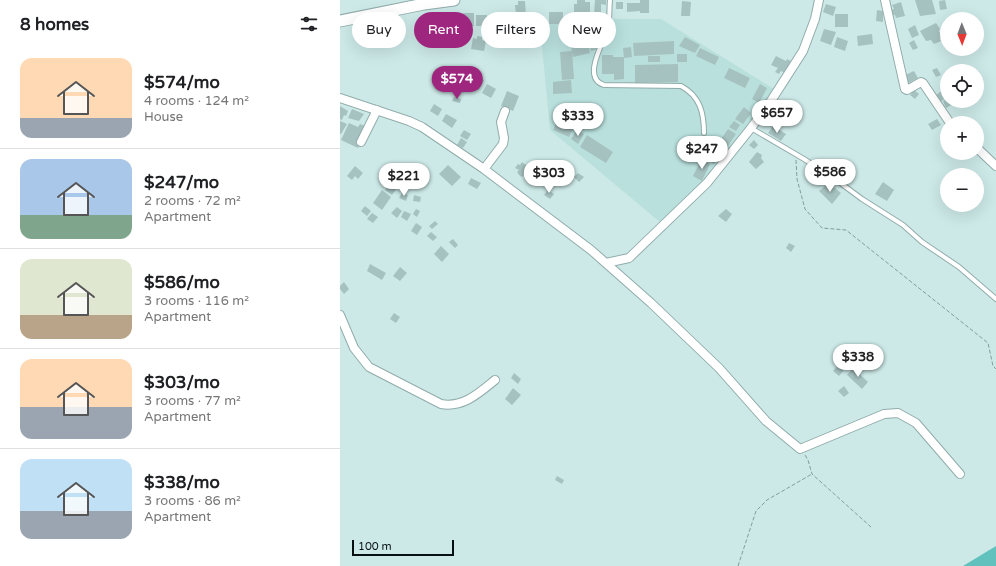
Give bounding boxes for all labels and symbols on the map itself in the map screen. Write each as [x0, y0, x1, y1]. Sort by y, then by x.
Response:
north arrow [940, 12, 984, 56]
pin: $574 [433, 66, 481, 100]
pin: $657 [753, 100, 801, 134]
pin: $333 [554, 103, 602, 137]
pin: $247 [678, 136, 726, 170]
pin: $586 [806, 159, 854, 193]
pin: $303 [525, 160, 573, 194]
pin: $221 [380, 163, 428, 197]
pin: $338 [834, 344, 882, 378]
scale bar [352, 538, 454, 557]

